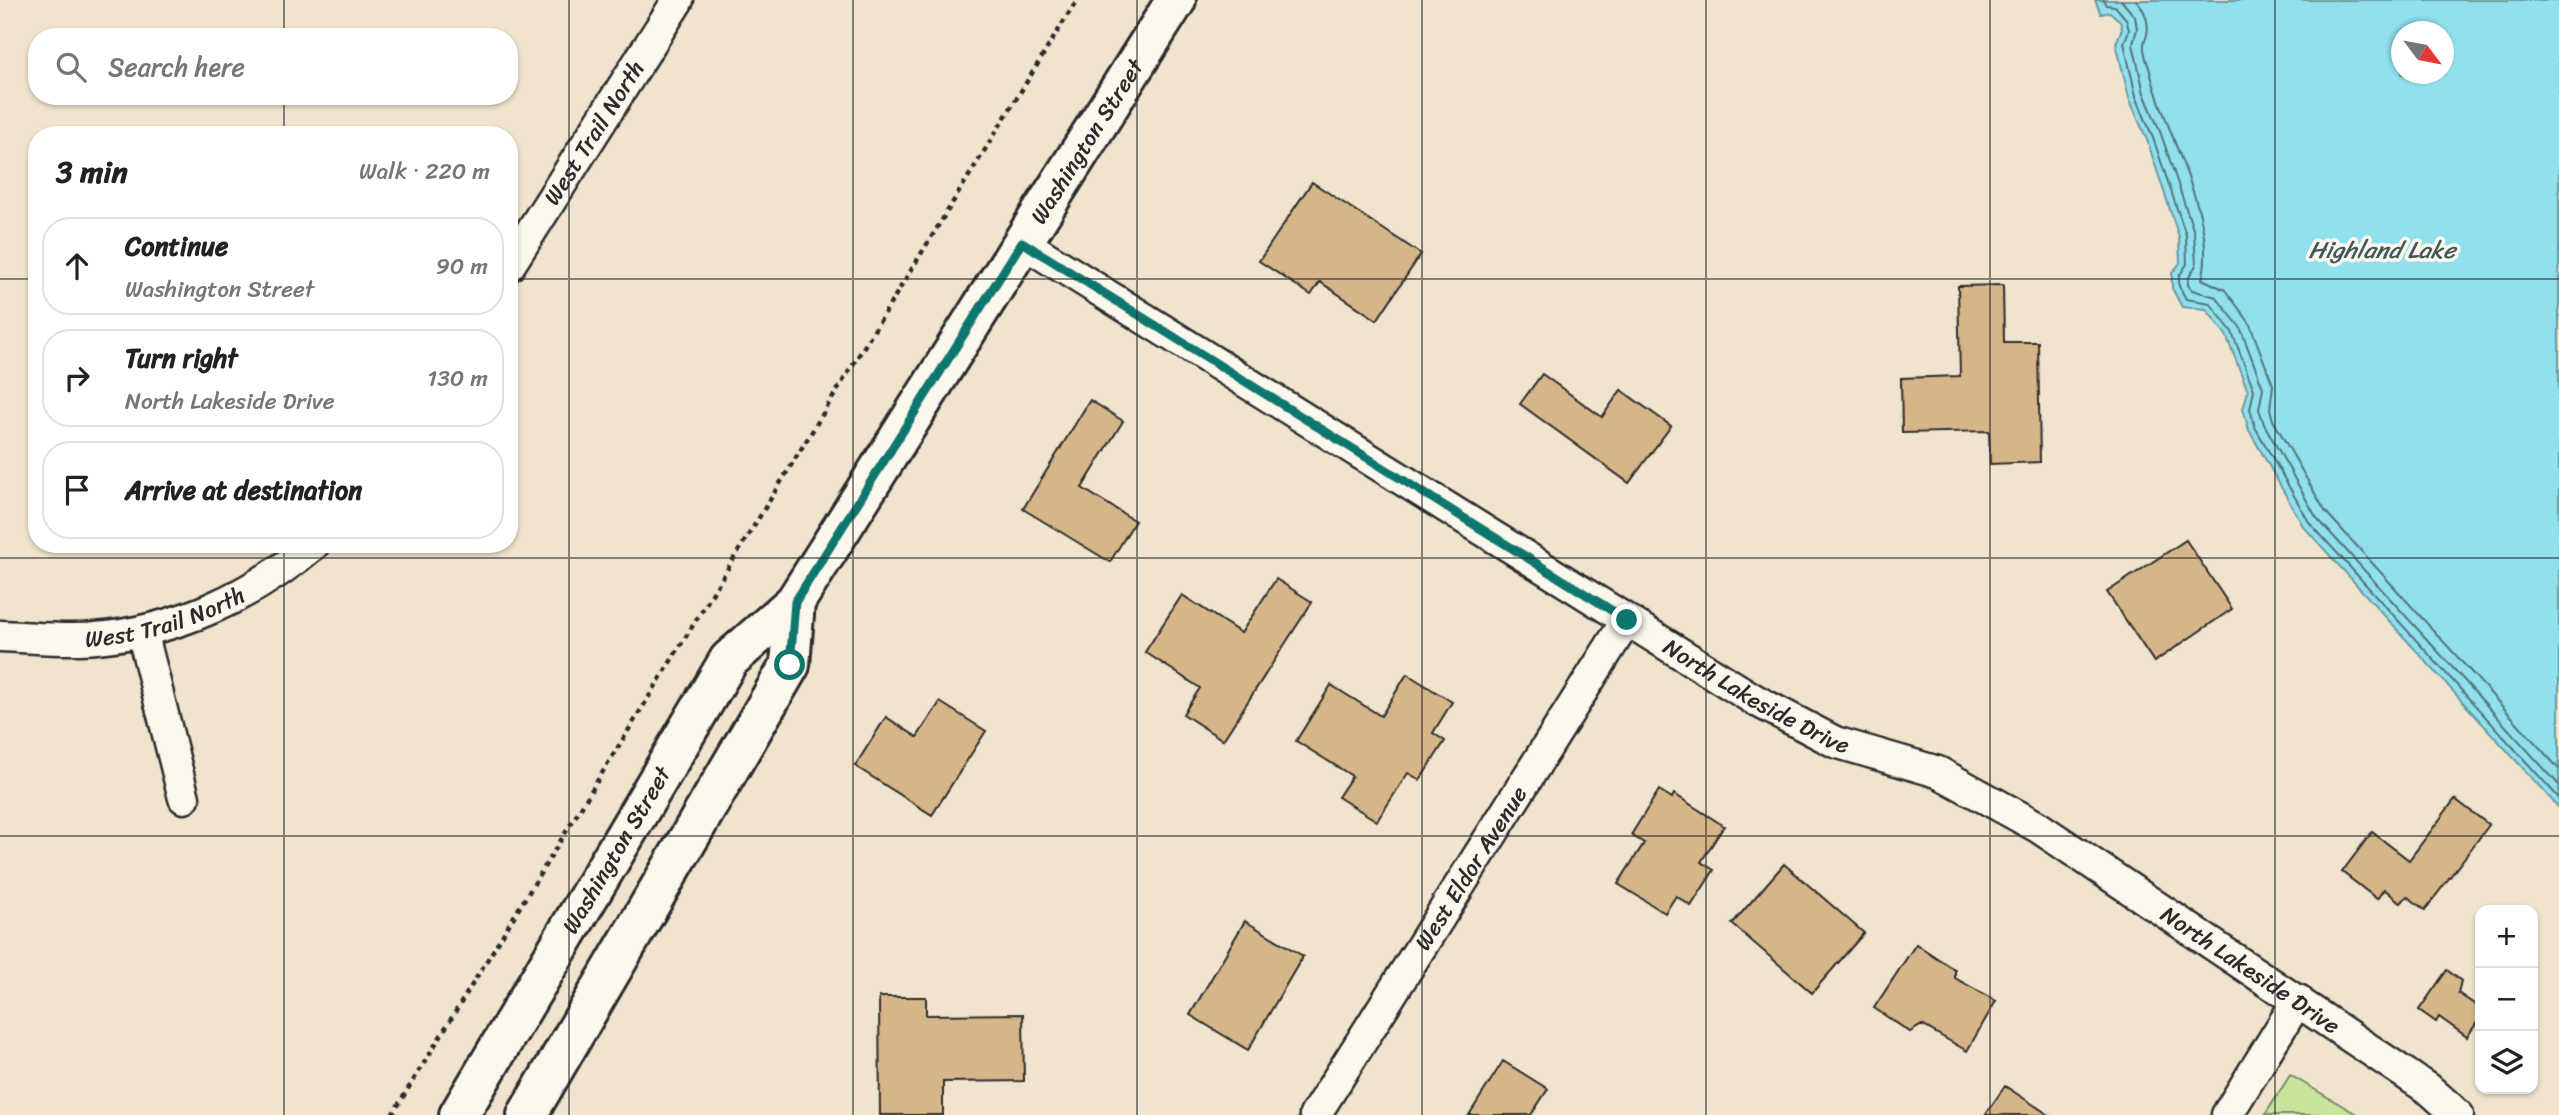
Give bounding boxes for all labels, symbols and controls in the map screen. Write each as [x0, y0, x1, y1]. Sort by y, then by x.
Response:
north arrow [2391, 21, 2454, 84]
search box [28, 28, 518, 105]
text: Search here [108, 44, 245, 90]
icon: search [52, 48, 90, 86]
street label: Washington Street [1019, 49, 1156, 233]
street label: West Trail North [532, 52, 656, 214]
text: 3 min [56, 145, 128, 199]
text: Walk · 220 m [359, 151, 490, 192]
text: Continue [125, 223, 228, 269]
water label: Highland Lake [2308, 229, 2458, 271]
text: 90 m [436, 246, 488, 287]
icon: ahead [58, 247, 96, 285]
text: Washington Street [125, 269, 314, 310]
text: Turn right [125, 335, 238, 381]
text: 130 m [427, 358, 488, 399]
icon: right [58, 359, 96, 397]
text: North Lakeside Drive [125, 381, 335, 422]
text: Arrive at destination [125, 467, 362, 513]
icon: arrive [58, 471, 96, 509]
street label: West Trail North [83, 575, 253, 660]
route end [1611, 604, 1642, 635]
street label: North Lakeside Drive [1655, 627, 1854, 766]
route start [774, 649, 805, 680]
street label: Washington Street [551, 757, 683, 942]
street label: West Eldor Avenue [1403, 777, 1539, 959]
street label: North Lakeside Drive [2152, 895, 2349, 1046]
map controls [2475, 905, 2538, 1094]
button: + [2475, 905, 2538, 968]
button: − [2475, 968, 2538, 1031]
button: layers [2475, 1031, 2538, 1094]

